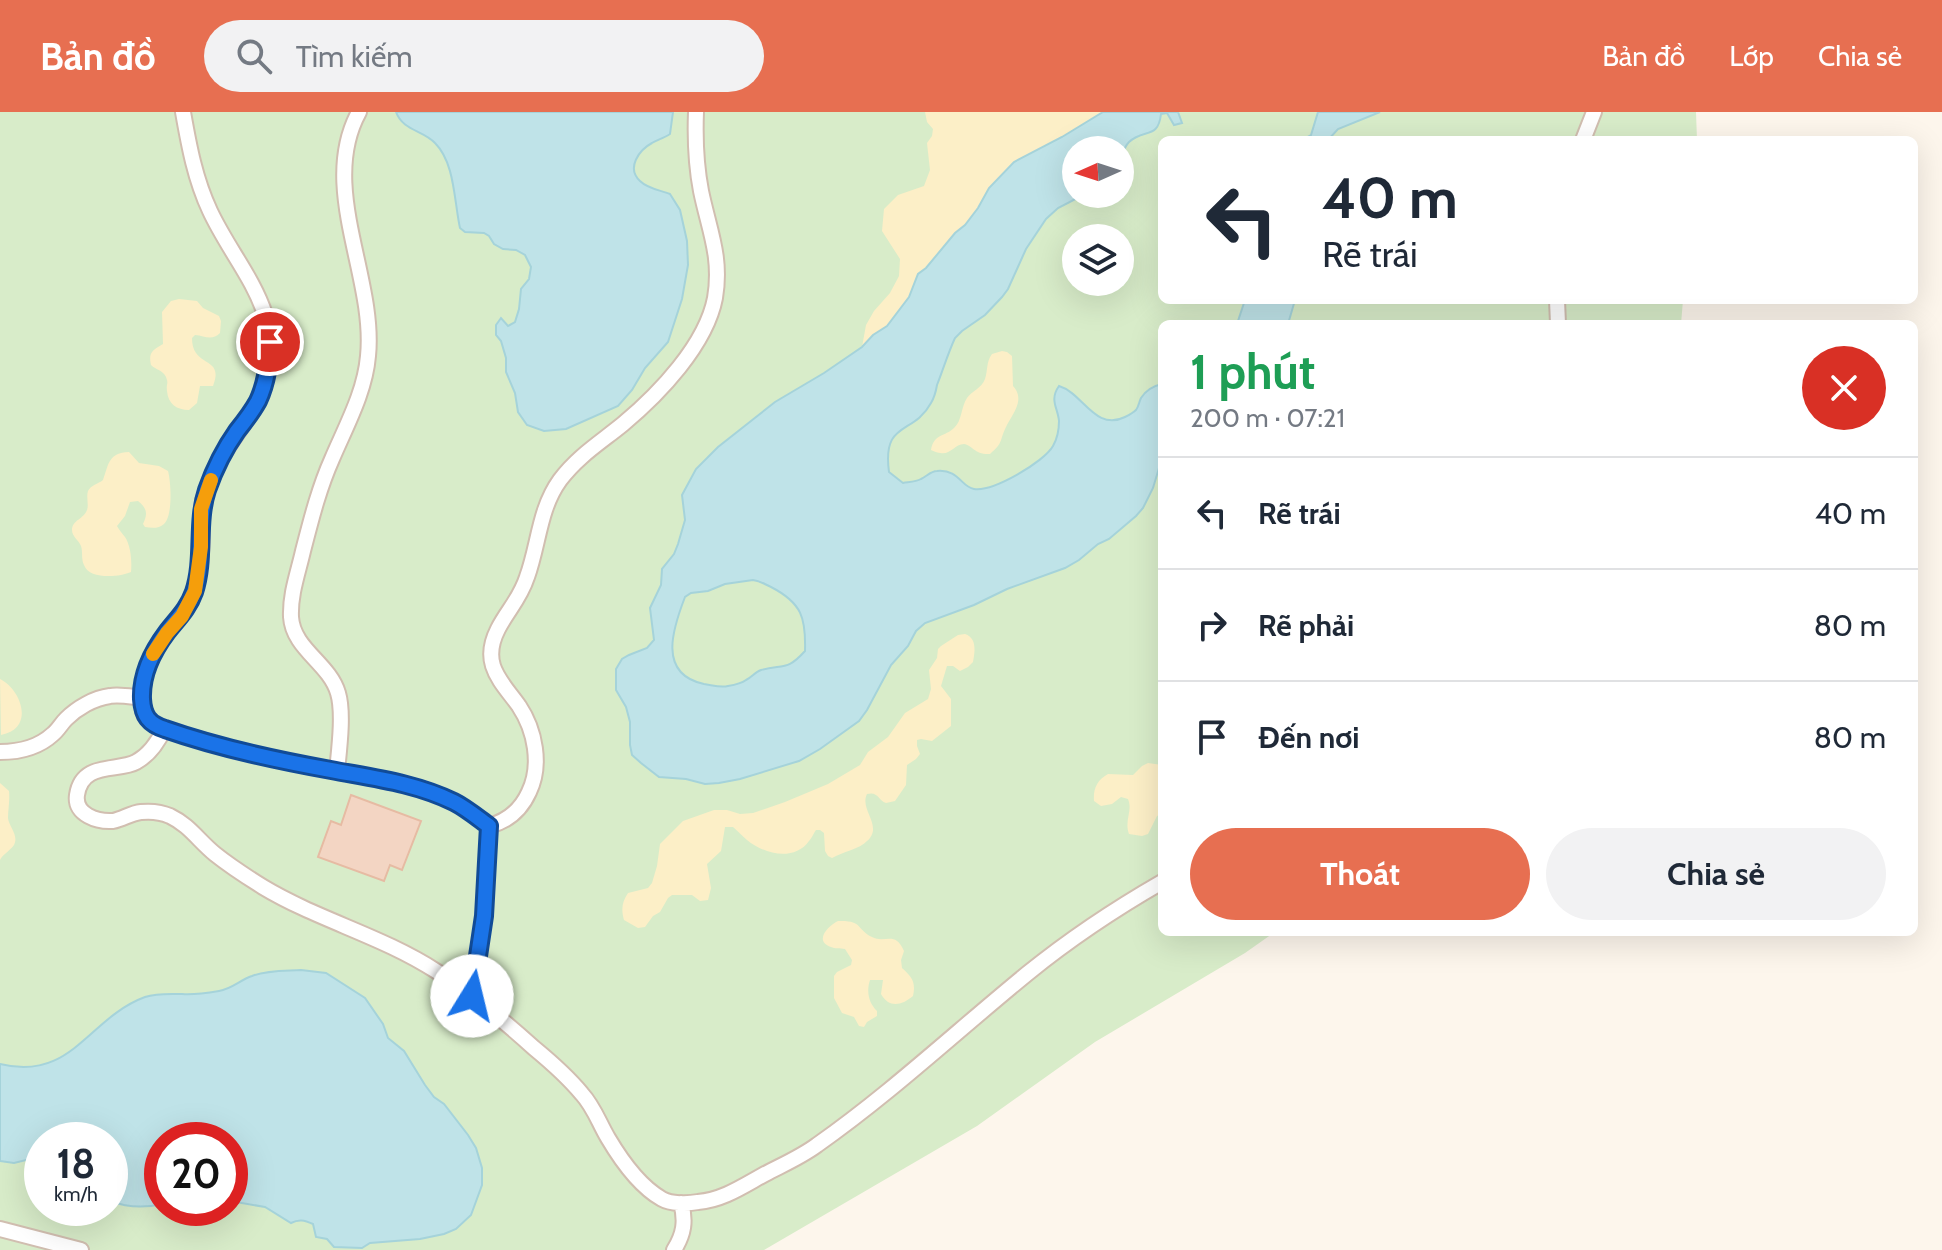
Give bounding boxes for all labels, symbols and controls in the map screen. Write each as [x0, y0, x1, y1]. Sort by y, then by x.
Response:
search box [204, 20, 764, 92]
text: Bản đồ [40, 33, 156, 80]
icon: search [232, 34, 276, 78]
text: Tìm kiếm [296, 38, 413, 75]
text: Bản đồ [1602, 39, 1685, 73]
text: Lớp [1729, 39, 1774, 73]
text: Chia sẻ [1818, 39, 1902, 73]
north arrow [1062, 136, 1134, 208]
map controls [1062, 136, 1134, 296]
text: 40 m [1322, 164, 1458, 232]
icon: left [1190, 168, 1294, 272]
button: layers [1062, 224, 1134, 296]
text: Rẽ trái [1322, 232, 1418, 276]
pin [236, 308, 304, 376]
icon: arrive [248, 320, 292, 364]
text: 1 phút [1190, 343, 1315, 401]
button: close [1802, 346, 1886, 430]
text: 200 m · 07:21 [1190, 402, 1345, 434]
icon: left [1190, 491, 1234, 535]
text: Rẽ trái [1258, 495, 1341, 532]
text: 40 m [1815, 495, 1886, 532]
icon: right [1190, 603, 1234, 647]
text: Rẽ phải [1258, 607, 1354, 644]
text: 80 m [1814, 607, 1886, 644]
icon: arrive [1190, 715, 1234, 759]
text: Đến nơi [1258, 719, 1360, 756]
text: 80 m [1814, 719, 1886, 756]
button: Thoát [1190, 828, 1530, 920]
button: Chia sẻ [1546, 828, 1886, 920]
position arrow [430, 954, 514, 1038]
speed limit sign: 20 [144, 1122, 248, 1226]
text: 18 [57, 1139, 95, 1188]
text: km/h [54, 1182, 98, 1206]

